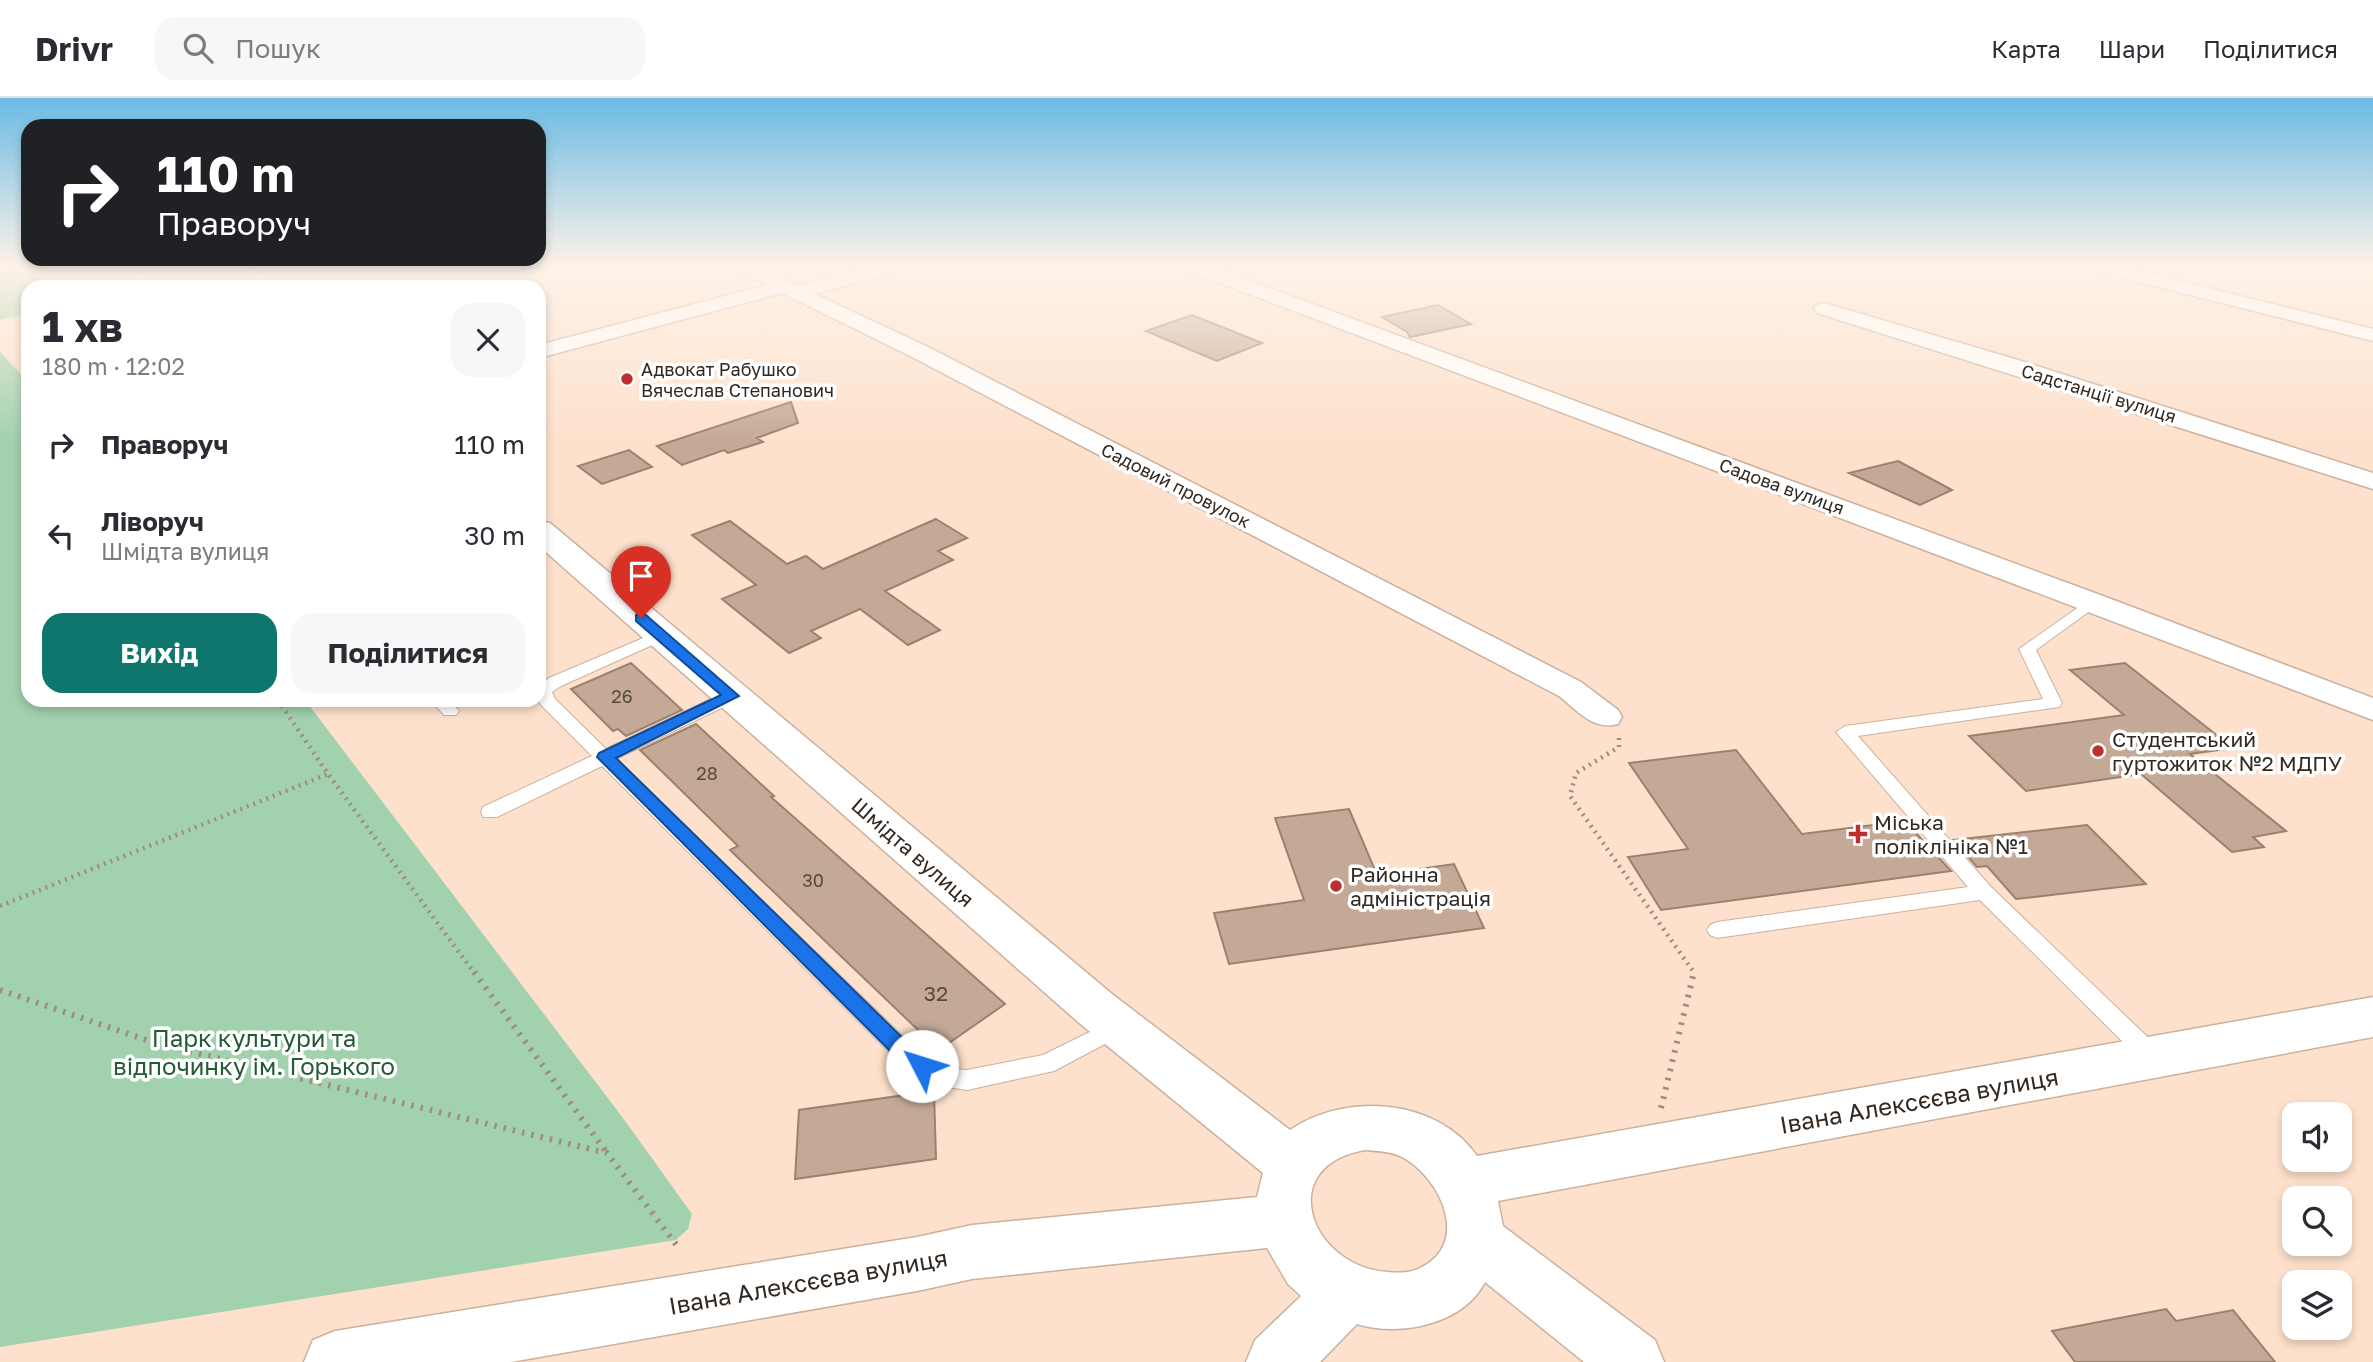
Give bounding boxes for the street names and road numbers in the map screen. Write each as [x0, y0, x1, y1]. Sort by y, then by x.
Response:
street label: Садстанції вулиця [2019, 359, 2179, 427]
street label: Садовий провулок [1098, 438, 1254, 532]
street label: Садова вулиця [1716, 453, 1848, 519]
street label: Шмідта вулиця [846, 792, 980, 912]
street label: Івана Алексєєва вулиця [1777, 1061, 2061, 1139]
street label: Івана Алексєєва вулиця [666, 1242, 950, 1320]

